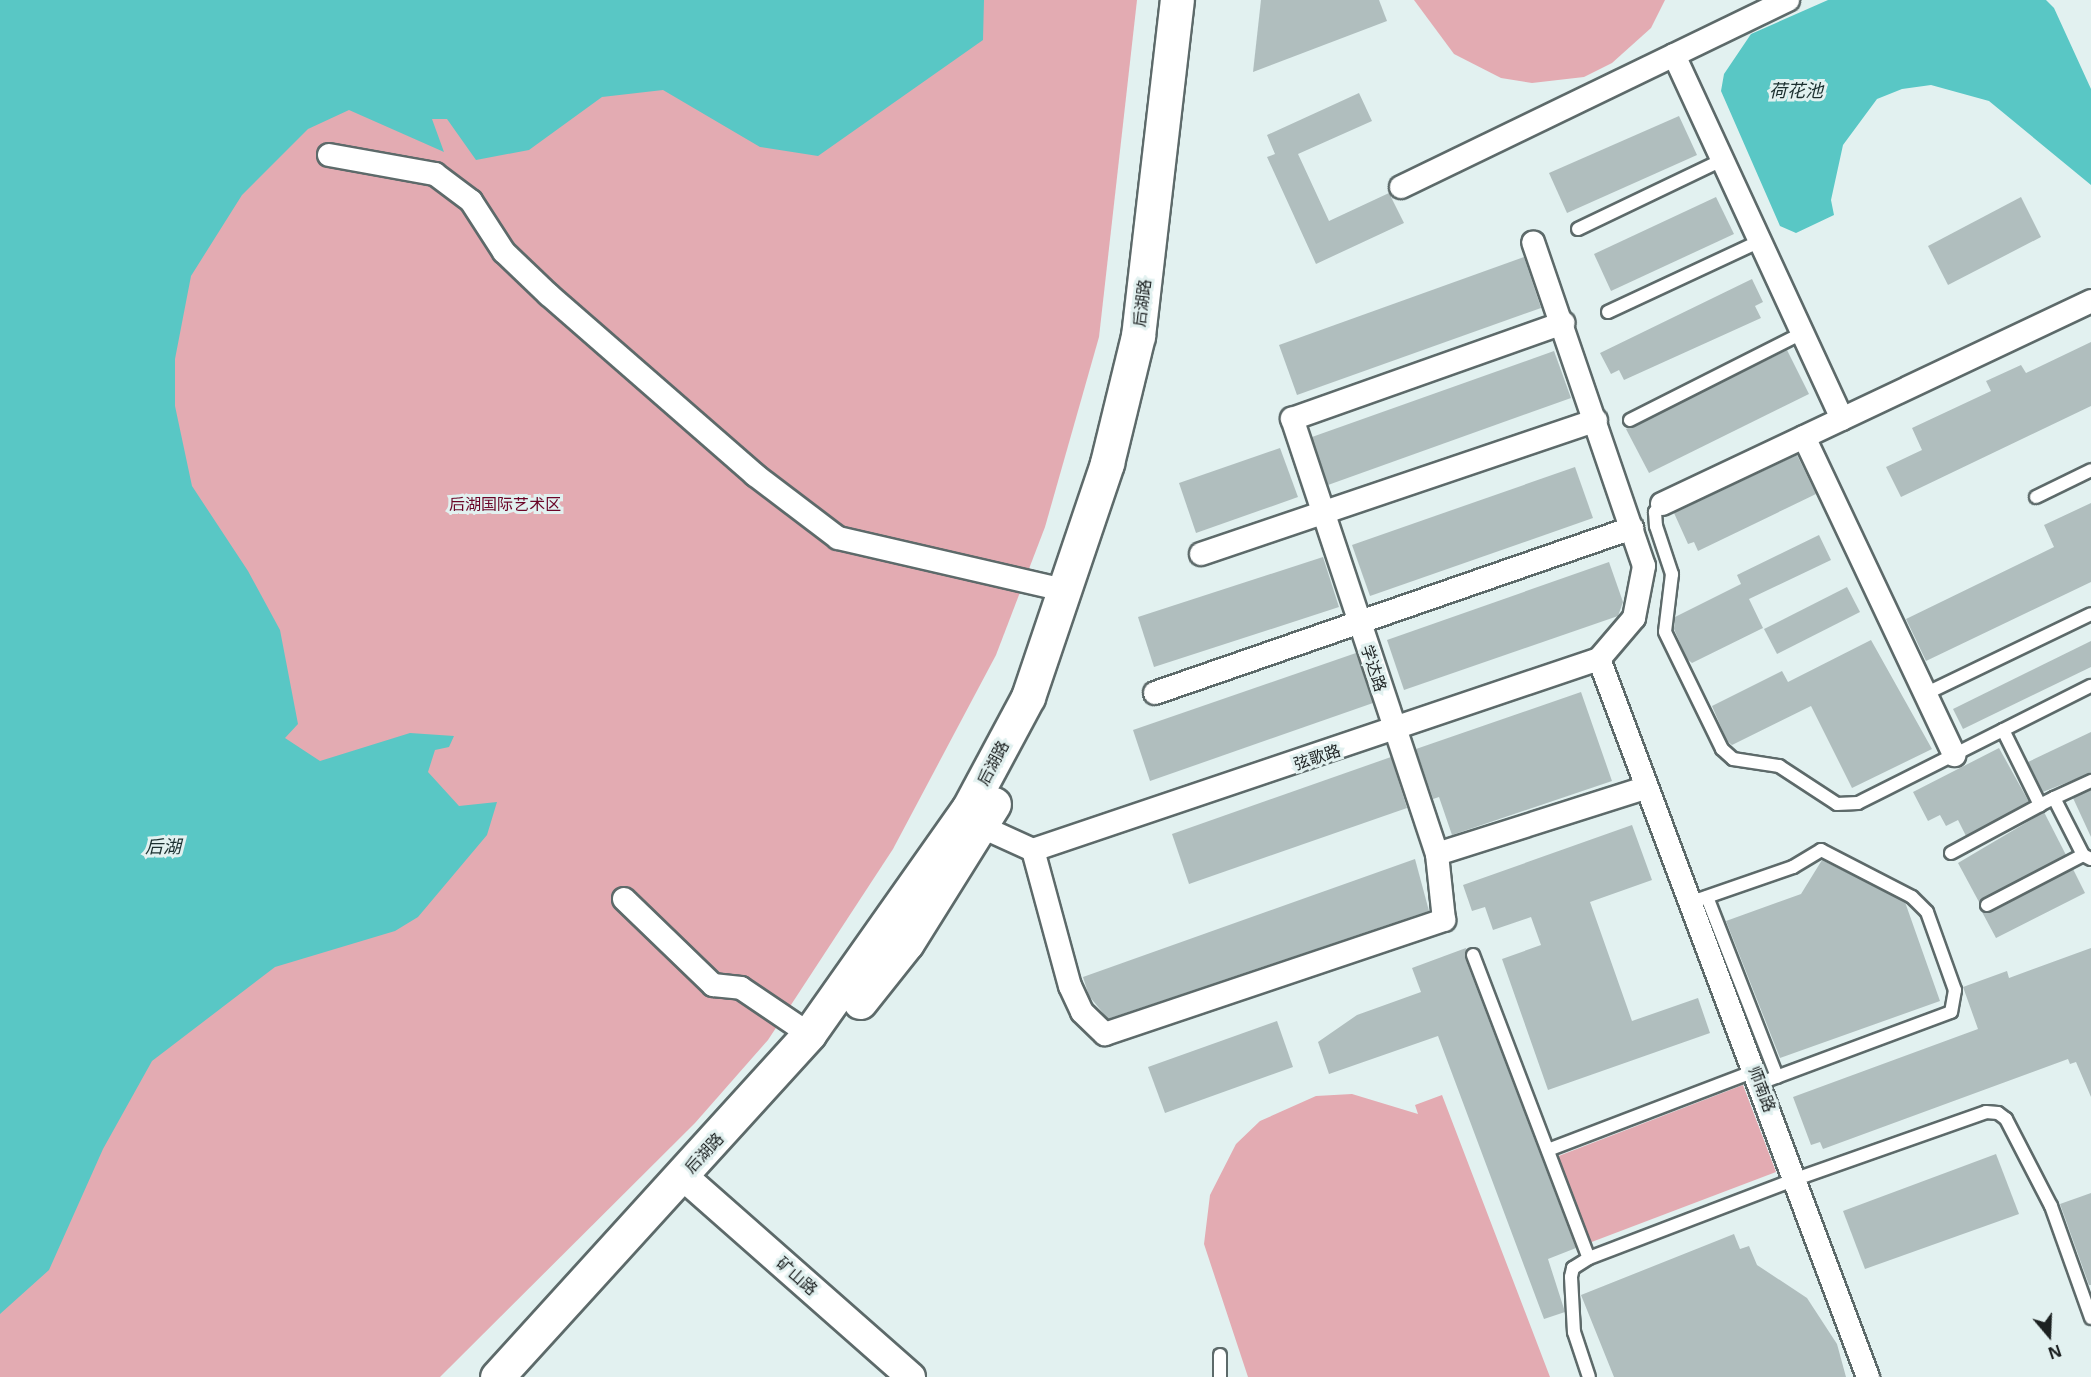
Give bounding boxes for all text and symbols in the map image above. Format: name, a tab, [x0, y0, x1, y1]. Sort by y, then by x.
water label: 荷花池	[1769, 79, 1823, 101]
street label: 后湖路	[1130, 278, 1154, 328]
park label: 后湖国际艺术区	[449, 494, 561, 514]
street label: 学达路	[1357, 642, 1391, 694]
street label: 后湖路	[973, 737, 1013, 789]
street label: 弦歌路	[1291, 740, 1343, 774]
water label: 后湖	[145, 835, 181, 857]
street label: 师南路	[1744, 1063, 1780, 1115]
street label: 后湖路	[681, 1129, 727, 1177]
street label: 矿山路	[773, 1253, 821, 1299]
north arrow	[2019, 1305, 2079, 1365]
text: N	[2045, 1339, 2065, 1365]

